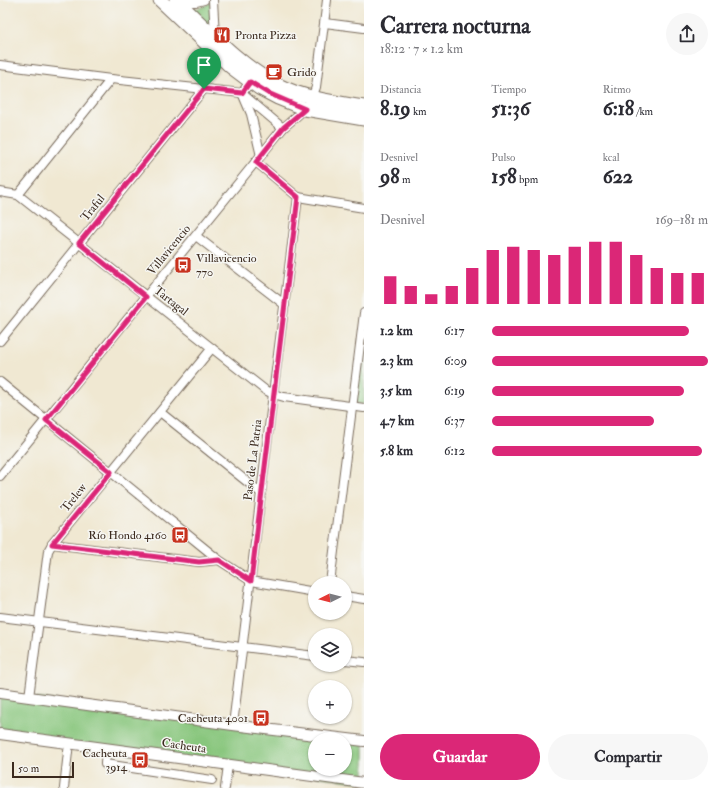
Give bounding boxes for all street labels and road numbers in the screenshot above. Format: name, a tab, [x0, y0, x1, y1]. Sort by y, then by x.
street label: Traful	[78, 192, 108, 224]
street label: Villavicencio	[144, 222, 194, 278]
street label: Tartagal	[151, 283, 191, 319]
street label: Paso de La Patria	[241, 417, 266, 502]
street label: Trelew	[58, 480, 90, 515]
street label: Cacheuta	[161, 735, 208, 757]

